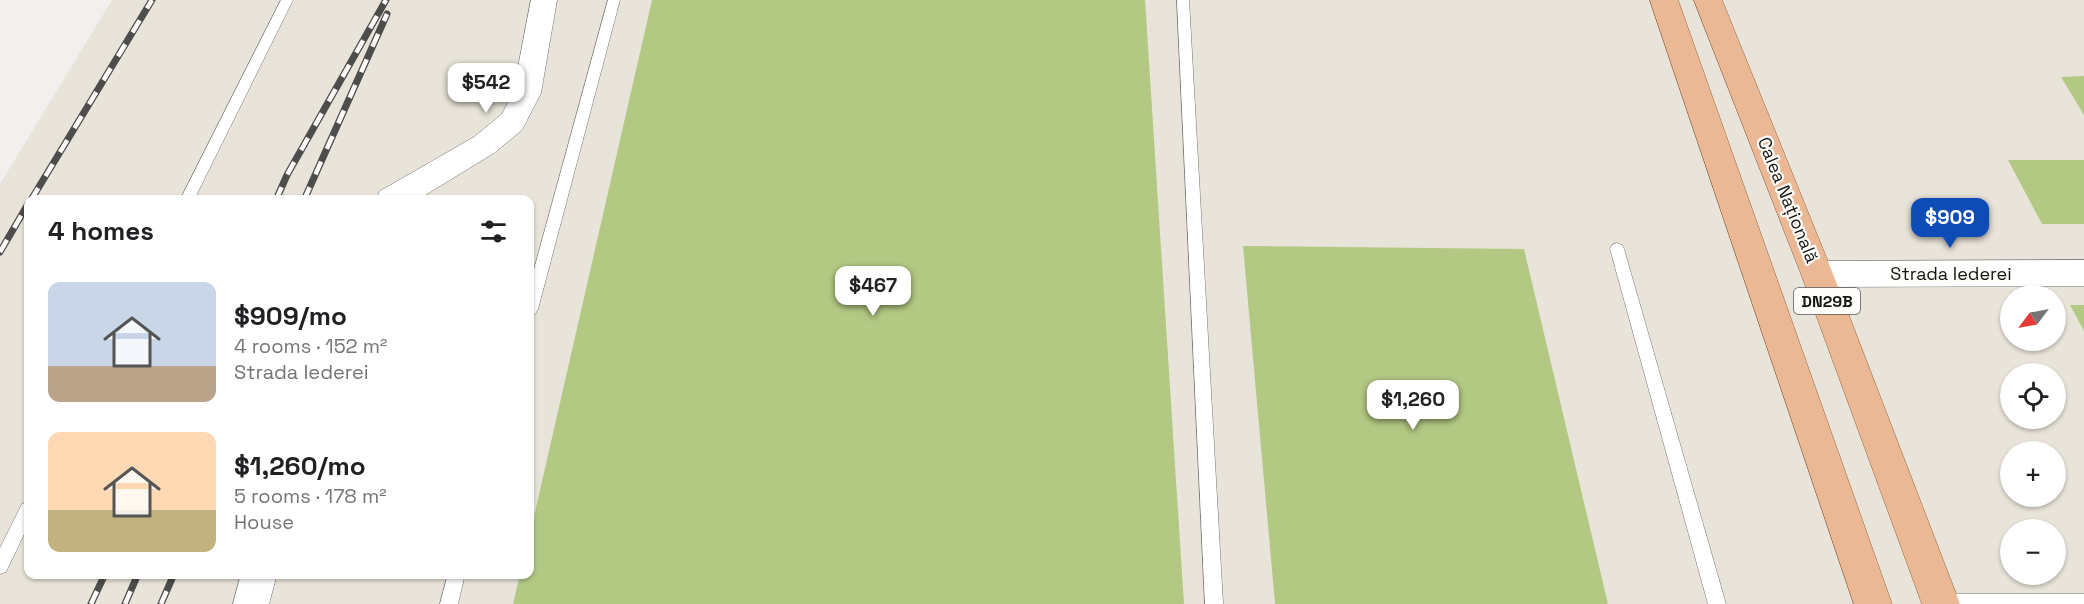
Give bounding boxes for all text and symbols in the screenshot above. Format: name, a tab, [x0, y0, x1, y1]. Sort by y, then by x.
pin: $542	[450, 63, 522, 114]
text: $542	[462, 69, 510, 95]
street label: Calea Națională	[1753, 134, 1824, 266]
pin: $909	[1914, 198, 1986, 249]
text: $909	[1925, 204, 1975, 230]
text: 4 homes	[48, 214, 154, 248]
icon: filters	[477, 215, 510, 248]
street label: Strada Iederei	[1890, 262, 2012, 285]
pin: $467	[837, 266, 909, 317]
text: $467	[849, 272, 897, 298]
north arrow	[2000, 285, 2066, 351]
map controls	[2000, 285, 2066, 585]
road number: DN29B	[1794, 288, 1860, 314]
text: $909/mo	[234, 299, 347, 333]
icon: home	[96, 306, 168, 378]
text: 4 rooms · 152 m²	[234, 333, 387, 359]
text: Strada Iederei	[234, 359, 369, 385]
button: locate	[2000, 363, 2066, 429]
pin: $1,260	[1364, 380, 1462, 431]
text: $1,260	[1381, 386, 1445, 412]
button: +	[2000, 441, 2066, 507]
text: $1,260/mo	[234, 449, 366, 483]
icon: home	[96, 456, 168, 528]
text: 5 rooms · 178 m²	[234, 483, 386, 509]
text: House	[234, 509, 294, 535]
button: −	[2000, 519, 2066, 585]

